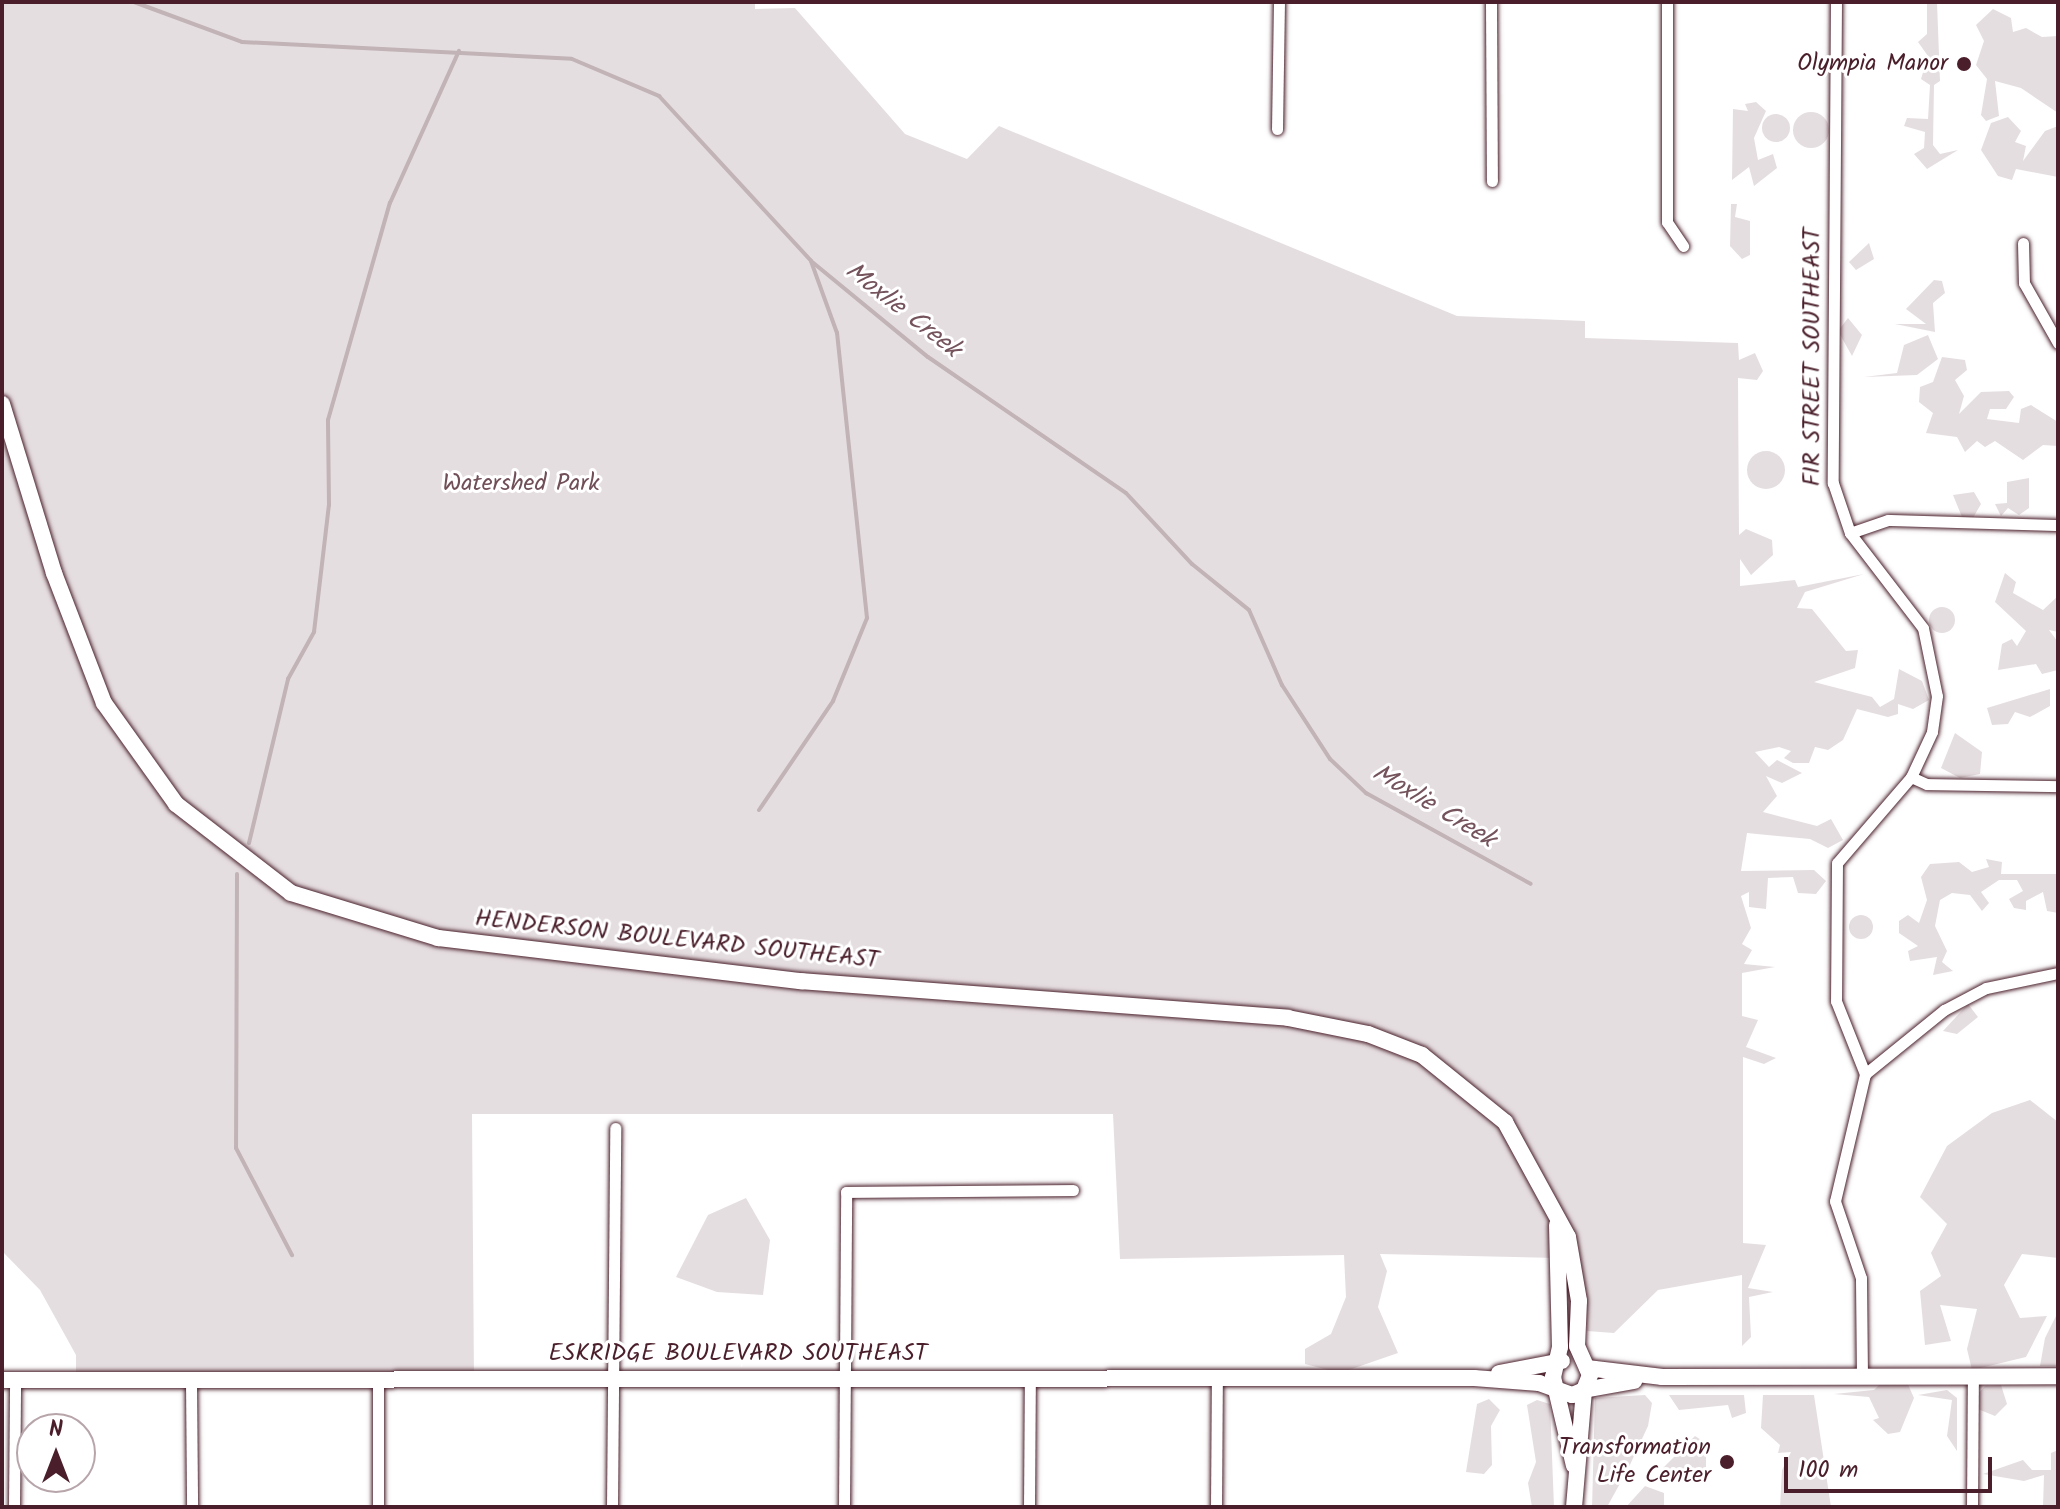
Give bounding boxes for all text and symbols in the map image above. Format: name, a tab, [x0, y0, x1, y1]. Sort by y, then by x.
place label: Olympia Manor	[1797, 50, 1948, 78]
marker: Olympia Manor	[1955, 55, 1973, 73]
street label: FIR STREET SOUTHEAST	[1799, 228, 1827, 486]
water label: Moxlie Creek	[838, 256, 966, 366]
park label: Watershed Park	[442, 470, 600, 498]
water label: Moxlie Creek	[1366, 758, 1500, 856]
street label: HENDERSON BOULEVARD SOUTHEAST	[474, 904, 880, 976]
street label: ESKRIDGE BOULEVARD SOUTHEAST	[548, 1340, 928, 1368]
north arrow	[16, 1413, 96, 1493]
text: N	[49, 1413, 63, 1448]
place label: Transformation Life Center	[1559, 1434, 1711, 1490]
scale bar	[1788, 1441, 1996, 1491]
text: 100 m	[1798, 1451, 1858, 1490]
marker: Transformation Life Center	[1718, 1453, 1736, 1471]

